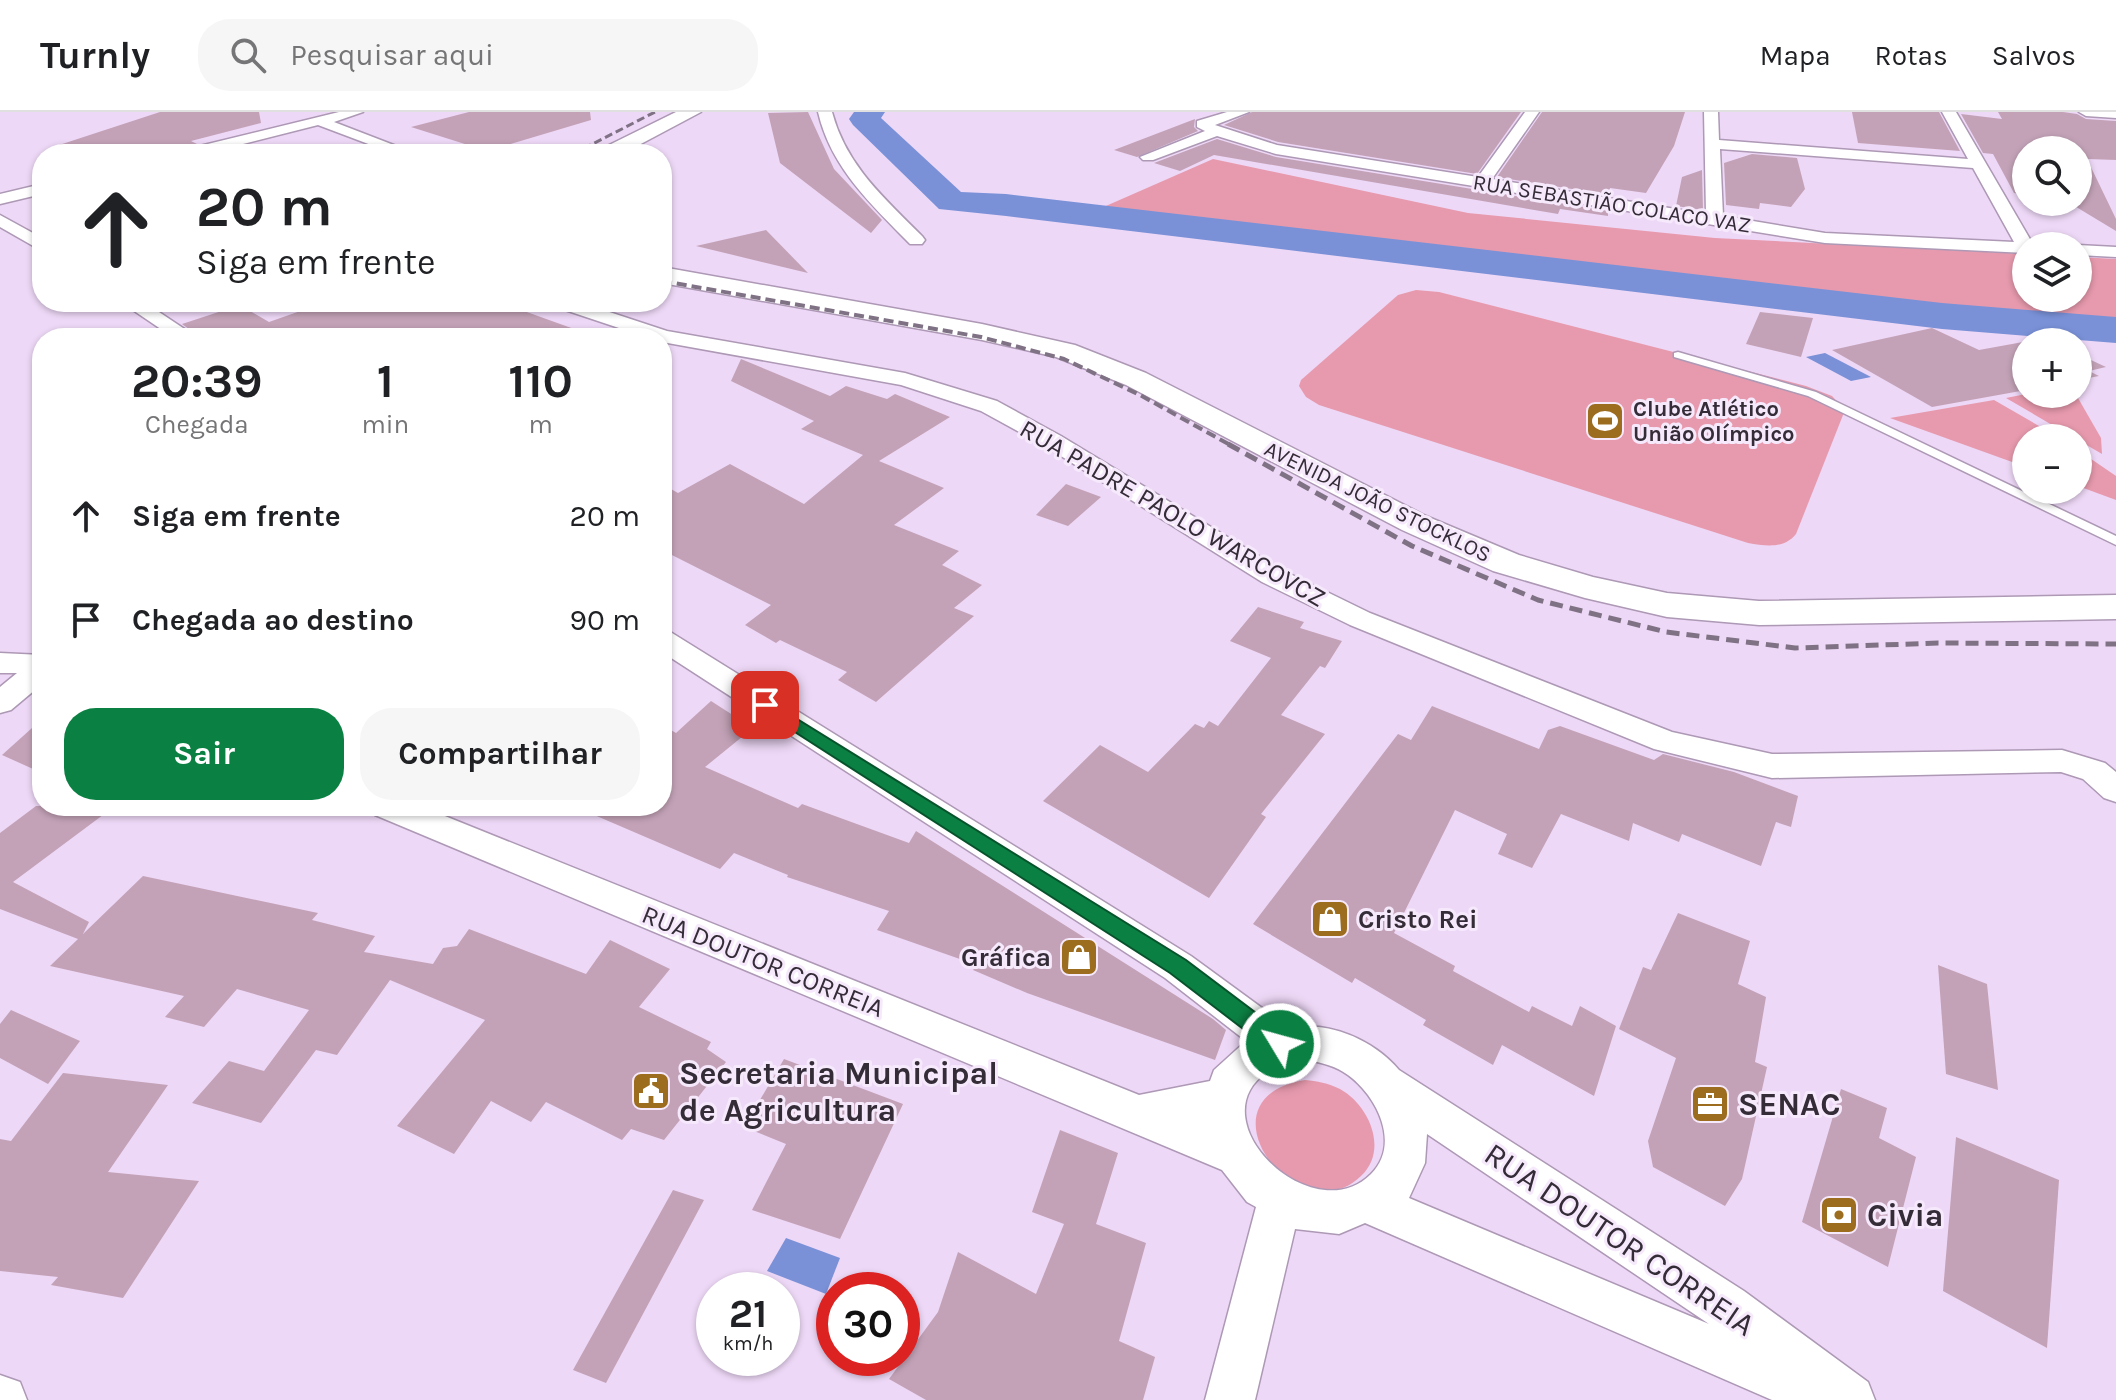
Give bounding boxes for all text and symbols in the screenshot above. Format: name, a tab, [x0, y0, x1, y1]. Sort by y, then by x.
search box	[198, 19, 758, 91]
text: Turnly	[40, 33, 150, 78]
icon: search	[226, 33, 270, 77]
text: Pesquisar aqui	[290, 37, 494, 73]
text: Mapa	[1760, 39, 1831, 72]
text: Rotas	[1875, 39, 1948, 72]
text: Salvos	[1992, 39, 2076, 72]
map controls	[2012, 136, 2092, 504]
button: search	[2012, 136, 2092, 216]
street label: RUA SEBASTIÃO COLACO VAZ	[1471, 169, 1753, 239]
text: 20 m	[196, 174, 333, 239]
icon: ahead	[64, 176, 168, 280]
button: layers	[2012, 232, 2092, 312]
text: Siga em frente	[196, 241, 435, 283]
button: +	[2012, 328, 2092, 408]
text: 20:39	[131, 353, 263, 409]
text: 1	[377, 353, 394, 409]
text: 110	[508, 353, 573, 409]
place label: Clube Atlético União Olímpico	[1633, 396, 1795, 447]
sports icon: Clube Atlético União Olímpico	[1584, 400, 1626, 442]
text: Chegada	[145, 409, 249, 440]
text: min	[362, 409, 409, 440]
text: m	[528, 409, 553, 440]
street label: RUA PADRE PAOLO WARCOVCZ	[1014, 413, 1331, 614]
button: −	[2012, 424, 2092, 504]
street label: AVENIDA JOÃO STOCKLOS	[1260, 436, 1495, 568]
icon: ahead	[64, 494, 108, 538]
text: Siga em frente	[132, 498, 341, 534]
text: 20 m	[570, 498, 640, 534]
icon: arrive	[64, 598, 108, 642]
text: Chegada ao destino	[132, 602, 414, 638]
text: 90 m	[570, 602, 640, 638]
pin	[731, 671, 799, 739]
icon: arrive	[743, 683, 787, 727]
button: Sair	[64, 708, 344, 800]
button: Compartilhar	[360, 708, 640, 800]
shop icon: Cristo Rei	[1309, 898, 1351, 940]
street label: RUA DOUTOR CORREIA	[637, 899, 888, 1024]
place label: Cristo Rei	[1358, 904, 1478, 935]
shop icon: Gráfica	[1058, 936, 1100, 978]
place label: Gráfica	[961, 942, 1051, 973]
position arrow	[1238, 1002, 1322, 1086]
place label: Secretaria Municipal de Agricultura	[679, 1055, 998, 1129]
public building icon: Secretaria Municipal de Agricultura	[630, 1070, 672, 1112]
office icon: SENAC	[1689, 1083, 1731, 1125]
place label: SENAC	[1738, 1086, 1840, 1123]
street label: RUA DOUTOR CORREIA	[1478, 1135, 1762, 1344]
bank icon: Civia	[1818, 1194, 1860, 1236]
place label: Civia	[1867, 1197, 1944, 1234]
speed limit sign: 30	[816, 1272, 920, 1376]
text: 21	[729, 1290, 767, 1337]
text: km/h	[723, 1332, 773, 1355]

